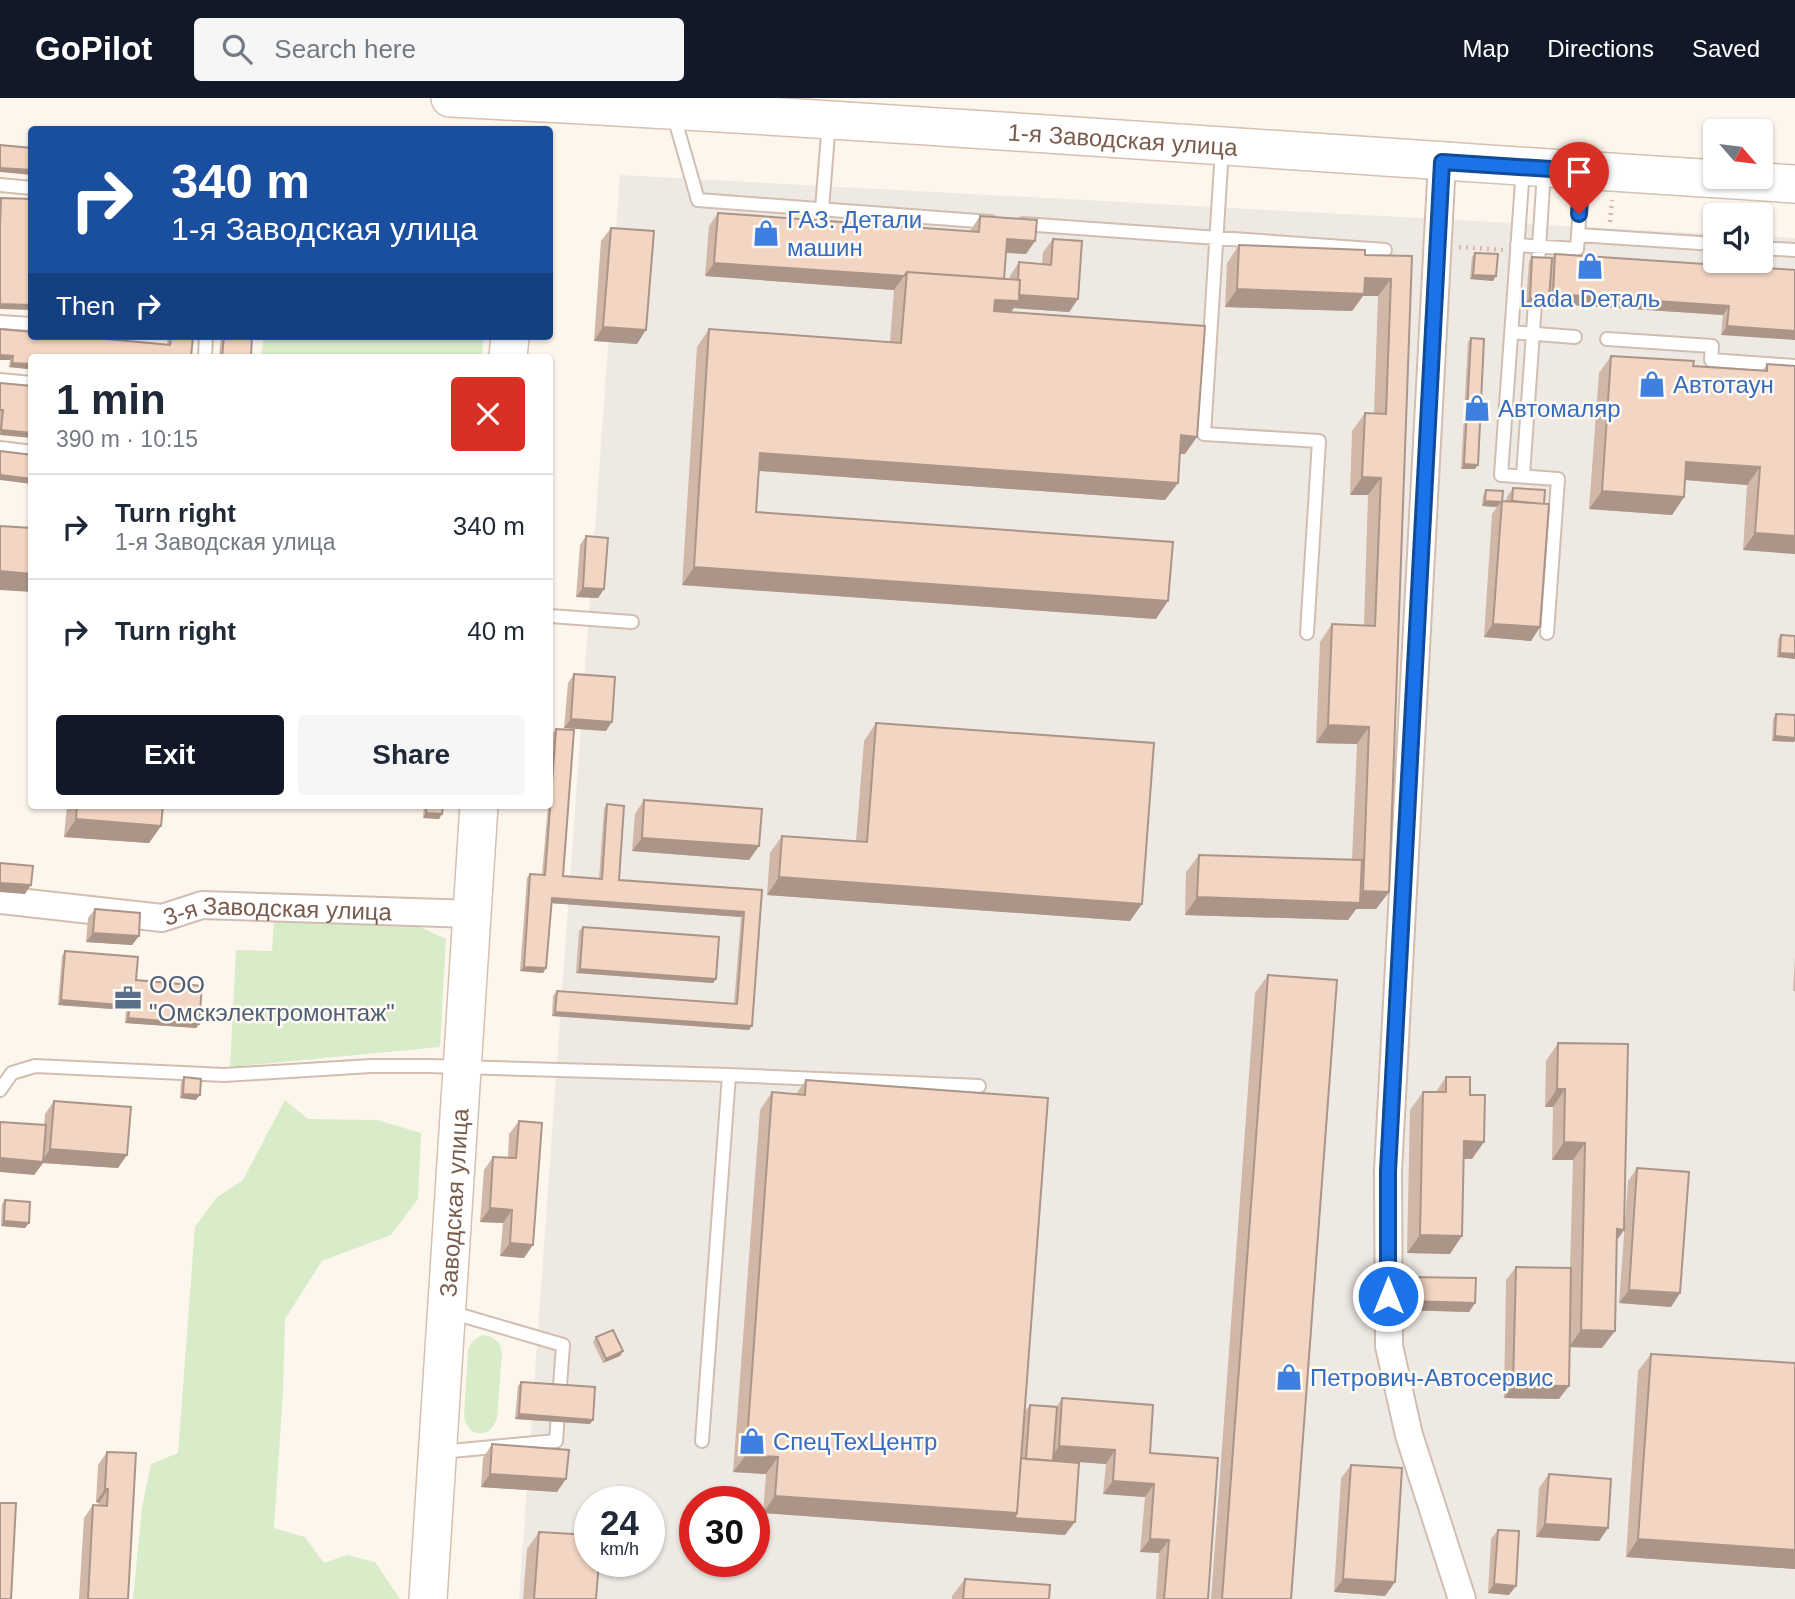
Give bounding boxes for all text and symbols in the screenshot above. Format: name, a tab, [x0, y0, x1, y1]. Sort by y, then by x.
search box	[194, 18, 684, 81]
text: GoPilot	[35, 30, 152, 67]
icon: search	[218, 30, 256, 68]
text: Search here	[274, 34, 416, 64]
text: Map	[1463, 35, 1509, 62]
text: Directions	[1547, 35, 1654, 62]
text: Saved	[1692, 35, 1760, 62]
street label: 1-я Заводская улица	[1007, 118, 1239, 160]
north arrow	[1703, 119, 1773, 189]
map controls	[1703, 119, 1773, 273]
pin	[1549, 142, 1609, 214]
icon: arrive	[1560, 153, 1598, 191]
icon: right	[56, 154, 147, 245]
text: 340 m	[171, 154, 310, 208]
button: sound	[1703, 203, 1773, 273]
place label: ГАЗ. Детали машин	[787, 206, 922, 261]
text: 1-я Заводская улица	[171, 211, 478, 247]
shop icon: ГАЗ. Детали машин	[751, 218, 781, 248]
shop icon: Lada Dеталь	[1575, 251, 1605, 281]
place label: Lada Dеталь	[1520, 285, 1660, 312]
icon: right	[129, 287, 167, 325]
text: Then	[56, 291, 115, 321]
shop icon: Автотаун	[1637, 369, 1667, 399]
place label: Автотаун	[1673, 371, 1774, 398]
text: 1 min	[56, 376, 166, 423]
button: close	[451, 377, 525, 451]
shop icon: Автомаляр	[1462, 393, 1492, 423]
place label: Автомаляр	[1498, 395, 1621, 422]
text: 390 m · 10:15	[56, 426, 198, 452]
text: Turn right	[115, 498, 236, 528]
icon: right	[56, 508, 94, 546]
text: 340 m	[453, 511, 525, 541]
text: 1-я Заводская улица	[115, 529, 336, 555]
icon: right	[56, 613, 94, 651]
text: Turn right	[115, 616, 236, 646]
text: 40 m	[467, 616, 525, 646]
button: Exit	[56, 715, 284, 795]
button: Share	[298, 715, 525, 795]
street label: 3-я Заводская улица	[160, 892, 393, 930]
place label: ООО "Омскэлектромонтаж"	[149, 971, 395, 1026]
office icon: ООО "Омскэлектромонтаж"	[113, 983, 143, 1013]
street label: Заводская улица	[434, 1107, 473, 1298]
position arrow	[1351, 1259, 1425, 1333]
shop icon: Петрович-Автосервис	[1274, 1362, 1304, 1392]
place label: Петрович-Автосервис	[1310, 1364, 1553, 1391]
shop icon: СпецТехЦентр	[737, 1426, 767, 1456]
place label: СпецТехЦентр	[773, 1428, 937, 1455]
speed limit sign: 30	[679, 1486, 770, 1577]
text: 24	[600, 1503, 639, 1542]
text: km/h	[600, 1539, 639, 1559]

